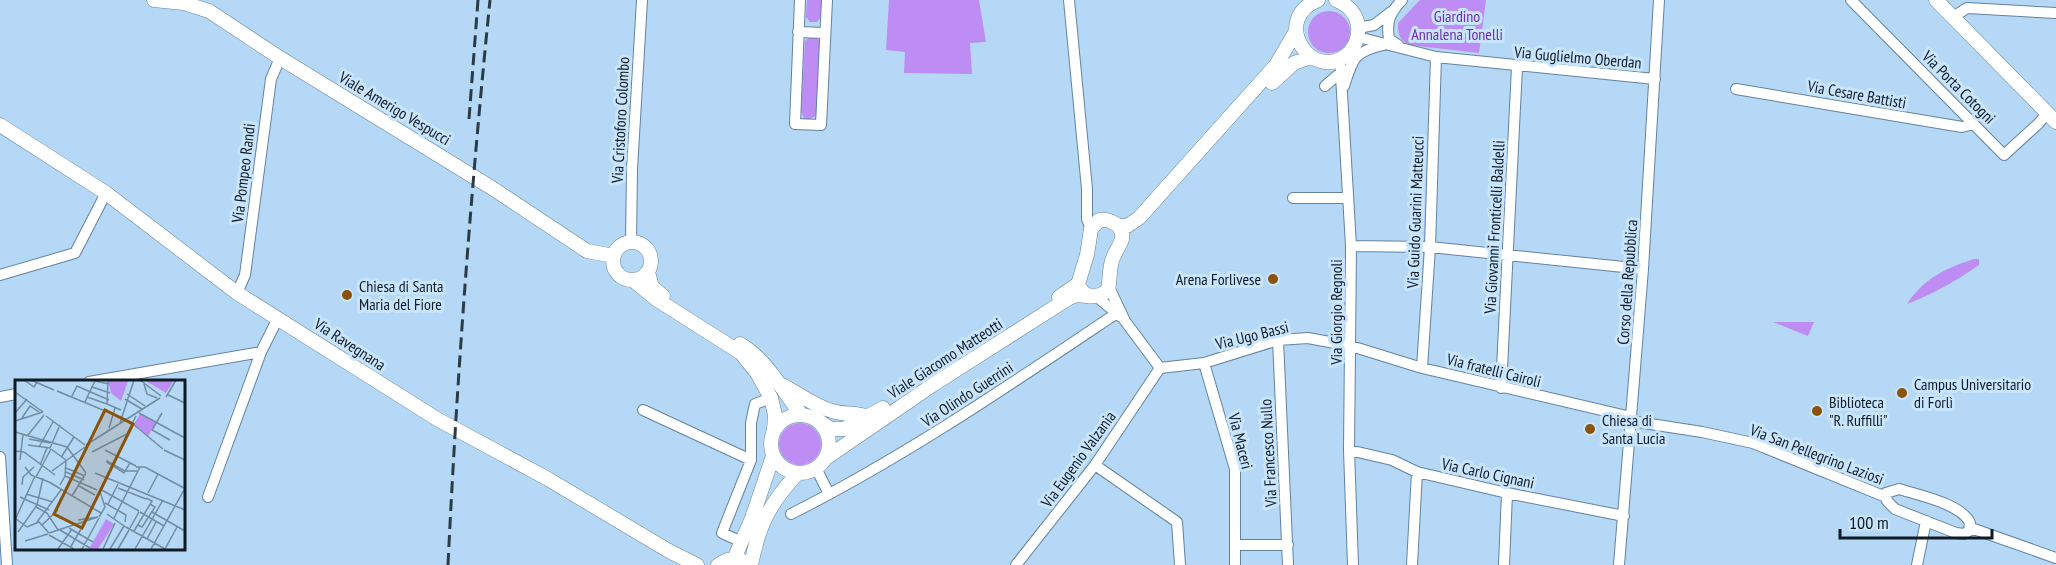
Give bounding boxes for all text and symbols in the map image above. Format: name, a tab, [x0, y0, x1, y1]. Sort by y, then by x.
park label: Giardino Annalena Tonelli	[1411, 6, 1503, 44]
street label: Via Guglielmo Oberdan	[1513, 41, 1642, 73]
street label: Via Porta Cotogni	[1917, 45, 2000, 128]
street label: Via Cristoforo Colombo	[607, 56, 633, 185]
street label: Viale Amerigo Vespucci	[335, 66, 455, 149]
street label: Via Cesare Battisti	[1805, 75, 1908, 113]
street label: Via Pompeo Randi	[227, 122, 259, 225]
street label: Via Guido Guarini Matteucci	[1402, 135, 1428, 290]
street label: Via Giovanni Fronticelli Baldelli	[1479, 140, 1509, 315]
street label: Corso della Repubblica	[1613, 219, 1641, 345]
street label: Via Giorgio Regnoli	[1326, 259, 1346, 366]
place label: Arena Forlivese	[1176, 269, 1261, 289]
marker: Arena Forlivese	[1266, 272, 1280, 286]
place label: Chiesa di Santa Maria del Fiore	[359, 276, 444, 314]
marker: Chiesa di Santa Maria del Fiore	[340, 288, 354, 302]
street label: Via Ravegnana	[310, 313, 389, 374]
street label: Viale Giacomo Matteotti	[883, 313, 1006, 403]
street label: Via Ugo Bassi	[1212, 316, 1291, 354]
street label: Via fratelli Cairoli	[1444, 348, 1543, 391]
street label: Via Olindo Guerrini	[917, 357, 1017, 432]
place label: Campus Universitario di Forlì	[1914, 374, 2031, 412]
inset map	[15, 380, 184, 550]
marker: Campus Universitario di Forlì	[1895, 386, 1909, 400]
place label: Biblioteca "R. Ruffilli"	[1829, 392, 1888, 430]
street label: Via Francesco Nullo	[1255, 398, 1281, 509]
marker: Biblioteca "R. Ruffilli"	[1810, 404, 1824, 418]
street label: Via Eugenio Valzania	[1036, 407, 1120, 512]
street label: Via Maceri	[1224, 410, 1258, 471]
place label: Chiesa di Santa Lucia	[1602, 410, 1665, 448]
street label: Via San Pellegrino Laziosi	[1746, 419, 1887, 489]
marker: Chiesa di Santa Lucia	[1583, 422, 1597, 436]
street label: Via Carlo Cignani	[1439, 453, 1536, 493]
scale bar	[1840, 502, 1992, 540]
text: 100 m	[1849, 511, 1889, 534]

